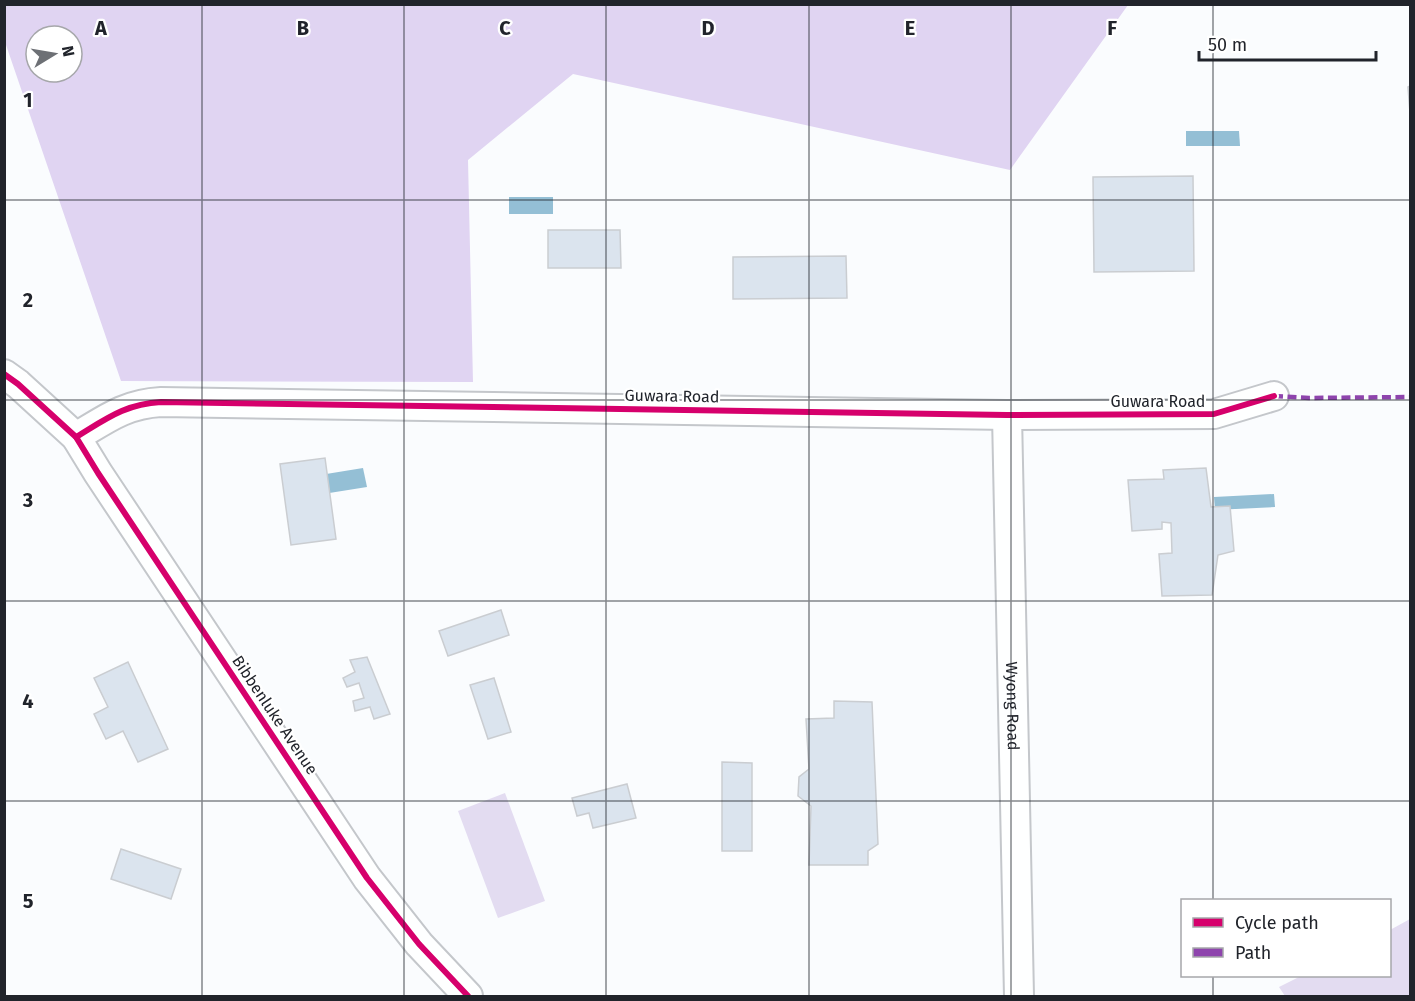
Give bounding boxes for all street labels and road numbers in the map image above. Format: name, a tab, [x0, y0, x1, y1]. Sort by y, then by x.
street label: Guwara Road	[624, 386, 720, 406]
street label: Guwara Road	[1111, 392, 1205, 411]
street label: Bibbenluke Avenue	[228, 652, 322, 778]
street label: Wyong Road	[1003, 661, 1023, 751]

